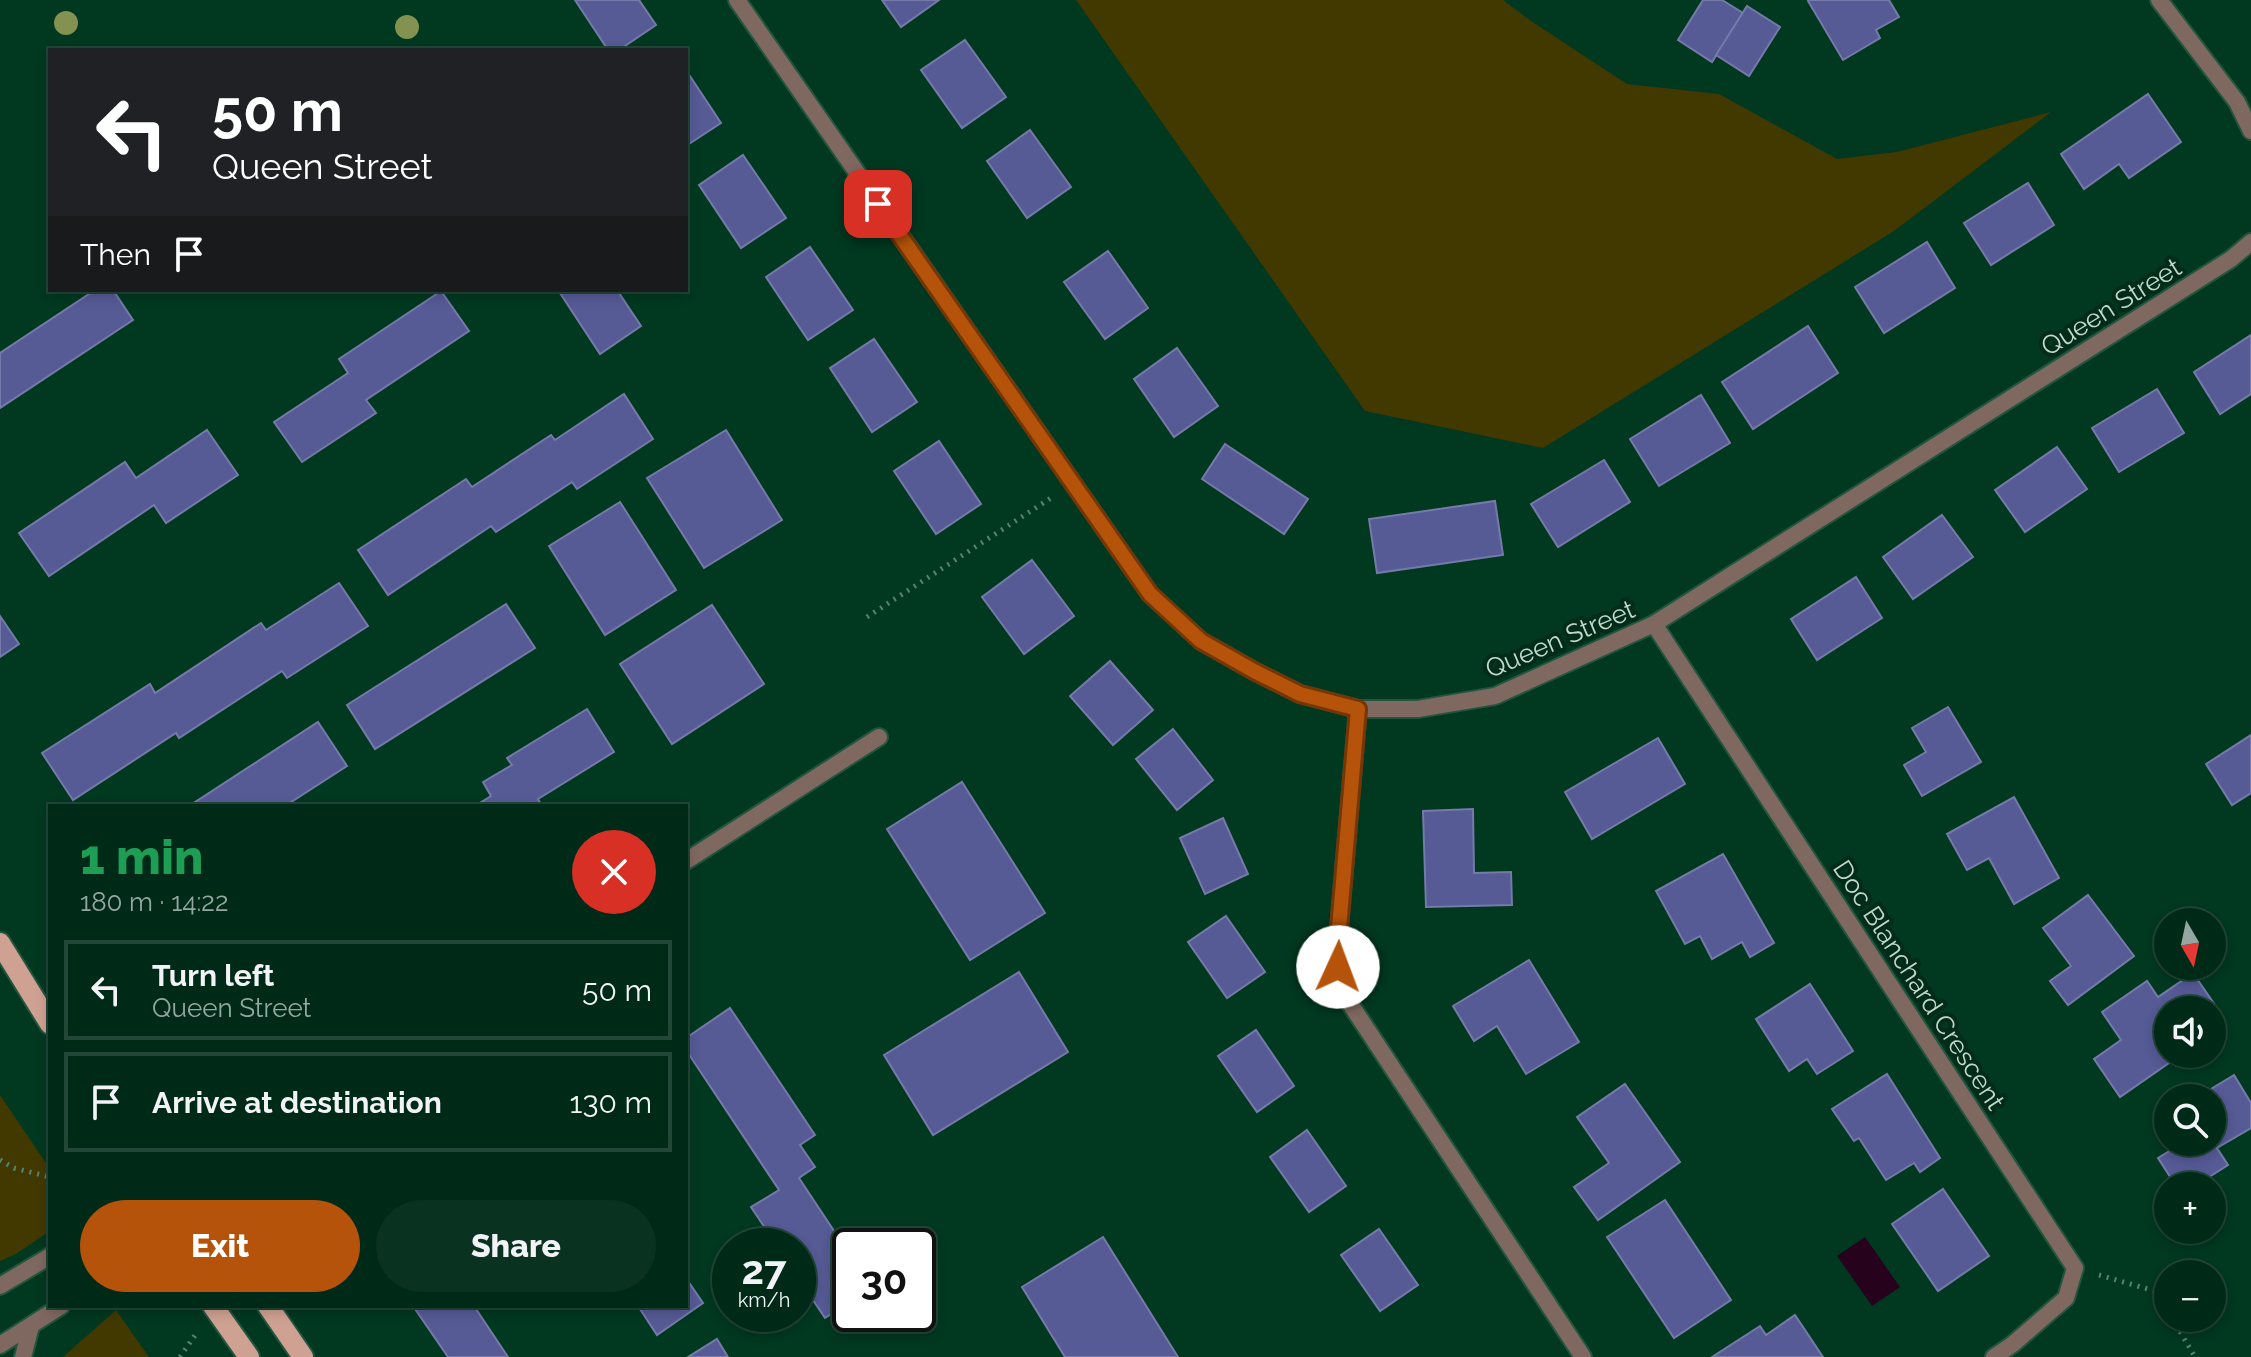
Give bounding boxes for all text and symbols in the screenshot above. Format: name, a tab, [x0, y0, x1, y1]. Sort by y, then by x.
text: 50 m	[212, 78, 343, 144]
icon: left	[80, 80, 184, 184]
text: Queen Street	[212, 145, 433, 187]
pin	[844, 170, 912, 238]
icon: arrive	[856, 182, 900, 226]
icon: arrive	[167, 232, 211, 276]
text: Then	[80, 237, 151, 272]
street label: Queen Street	[2035, 252, 2187, 362]
street label: Queen Street	[1481, 594, 1639, 684]
text: 1 min	[80, 829, 203, 885]
button: close	[572, 830, 656, 914]
street label: Doc Blanchard Crescent	[1827, 855, 2011, 1116]
text: 180 m · 14:22	[80, 887, 228, 917]
north arrow	[2154, 908, 2226, 980]
map controls	[2154, 908, 2226, 1332]
position arrow	[1296, 925, 1380, 1009]
text: Turn left	[152, 958, 274, 993]
icon: left	[84, 968, 128, 1012]
text: 50 m	[582, 973, 652, 1008]
text: Queen Street	[152, 993, 311, 1023]
button: sound	[2154, 996, 2226, 1068]
icon: arrive	[84, 1080, 128, 1124]
button: search	[2154, 1084, 2226, 1156]
text: Arrive at destination	[152, 1085, 442, 1120]
text: 130 m	[570, 1085, 652, 1120]
button: +	[2154, 1172, 2226, 1244]
button: Exit	[80, 1200, 360, 1292]
button: Share	[376, 1200, 656, 1292]
speed limit sign: 30	[832, 1228, 936, 1332]
text: 27	[741, 1246, 786, 1293]
button: −	[2154, 1260, 2226, 1332]
text: km/h	[738, 1288, 790, 1312]

